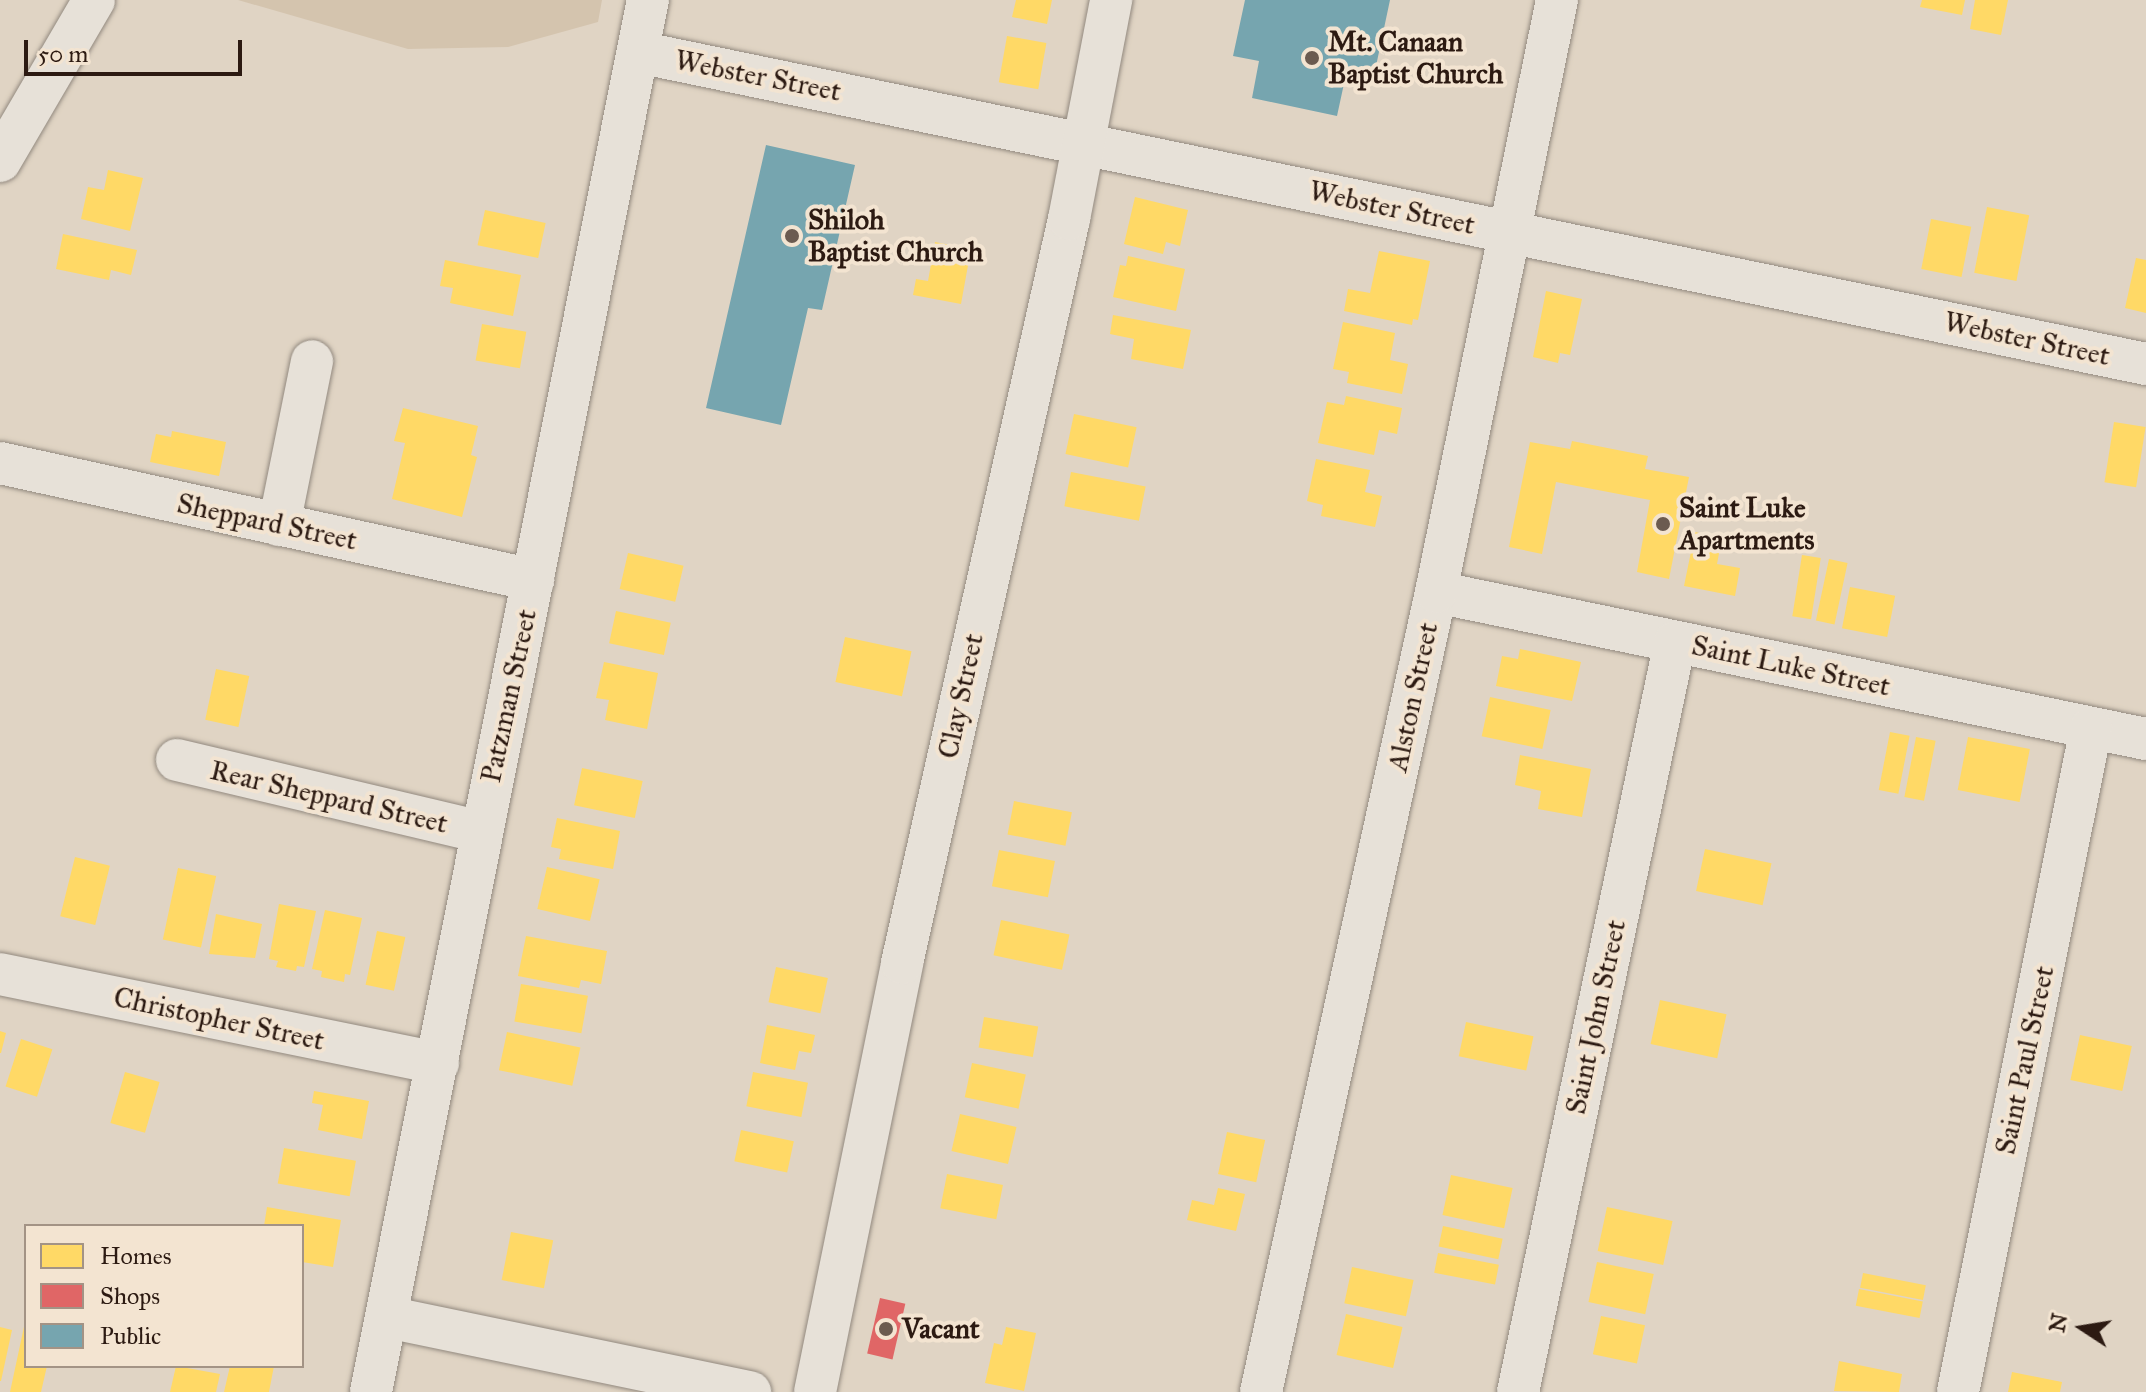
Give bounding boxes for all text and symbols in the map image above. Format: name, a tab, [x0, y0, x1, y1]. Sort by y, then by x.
scale bar	[28, 24, 246, 74]
place label: Mt. Canaan Baptist Church	[1328, 25, 1503, 91]
text: 50 m	[38, 39, 88, 69]
street label: Webster Street	[672, 43, 844, 109]
marker: Mt. Canaan Baptist Church	[1303, 49, 1321, 67]
street label: Webster Street	[1306, 174, 1478, 242]
place label: Shiloh Baptist Church	[808, 203, 983, 269]
marker: Shiloh Baptist Church	[783, 227, 801, 245]
street label: Webster Street	[1941, 305, 2113, 373]
street label: Sheppard Street	[174, 487, 360, 557]
place label: Saint Luke Apartments	[1679, 491, 1814, 557]
marker: Saint Luke Apartments	[1654, 515, 1672, 533]
street label: Patzman Street	[474, 606, 544, 786]
street label: Alston Street	[1381, 619, 1445, 775]
street label: Saint Luke Street	[1689, 629, 1893, 703]
street label: Clay Street	[931, 630, 991, 762]
street label: Rear Sheppard Street	[207, 753, 451, 841]
street label: Saint John Street	[1559, 917, 1633, 1117]
street label: Saint Paul Street	[1989, 963, 2061, 1157]
street label: Christopher Street	[111, 980, 327, 1058]
legend	[24, 1224, 304, 1368]
text: Homes	[100, 1241, 172, 1271]
text: Shops	[100, 1281, 160, 1311]
north arrow	[2042, 1288, 2122, 1368]
text: N	[2043, 1311, 2073, 1335]
place label: Vacant	[902, 1312, 980, 1346]
marker: Vacant	[877, 1320, 895, 1338]
text: Public	[100, 1321, 161, 1351]

